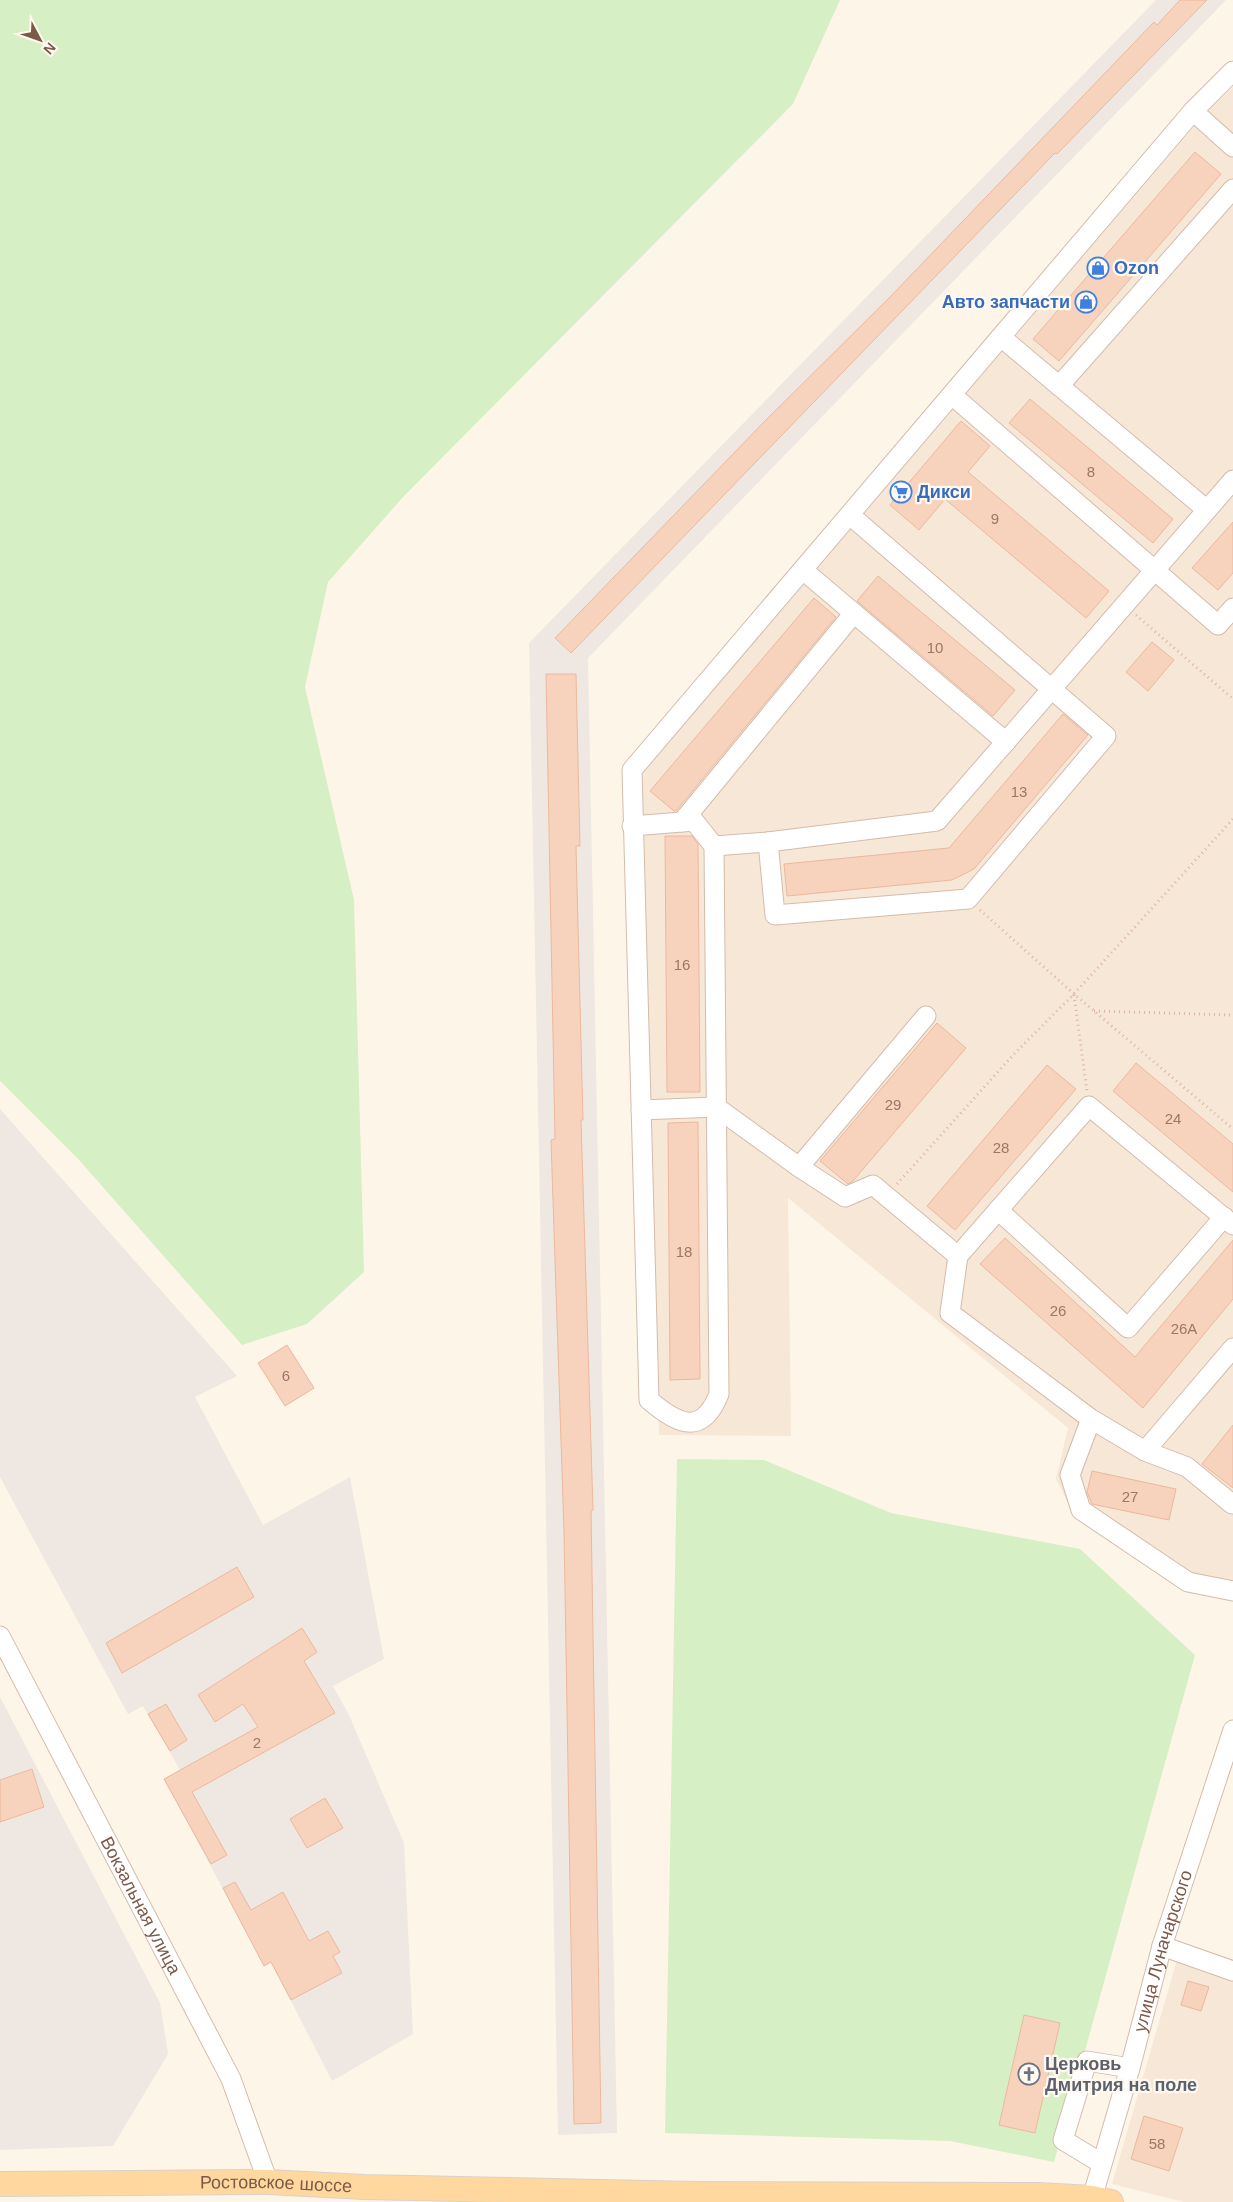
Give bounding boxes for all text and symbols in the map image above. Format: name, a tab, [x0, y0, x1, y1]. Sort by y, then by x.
north arrow	[15, 15, 65, 65]
text: N	[40, 39, 59, 58]
shop icon: Ozon	[1086, 256, 1110, 280]
place label: Ozon	[1114, 258, 1159, 278]
shop icon: Авто запчасти	[1074, 290, 1098, 314]
place label: Авто запчасти	[942, 292, 1070, 312]
house number: 8	[1087, 463, 1095, 480]
supermarket icon: Дикси	[889, 480, 913, 504]
place label: Дикси	[917, 482, 971, 502]
house number: 9	[991, 510, 999, 527]
house number: 10	[927, 639, 943, 656]
house number: 13	[1011, 783, 1027, 800]
house number: 16	[674, 956, 690, 973]
house number: 29	[885, 1096, 901, 1113]
house number: 24	[1165, 1110, 1181, 1127]
house number: 28	[993, 1139, 1009, 1156]
house number: 18	[676, 1243, 692, 1260]
house number: 26	[1050, 1302, 1066, 1319]
house number: 26А	[1171, 1320, 1197, 1337]
house number: 6	[282, 1367, 290, 1384]
house number: 27	[1122, 1488, 1138, 1505]
house number: 2	[253, 1734, 261, 1751]
street label: Вокзальная улица	[96, 1833, 185, 1979]
street label: улица Луначарского	[1130, 1868, 1196, 2034]
place label: Церковь Дмитрия на поле	[1045, 2054, 1197, 2095]
church icon: Церковь Дмитрия на поле	[1017, 2062, 1041, 2086]
house number: 58	[1149, 2135, 1165, 2152]
street label: Ростовское шоссе	[200, 2172, 353, 2196]

